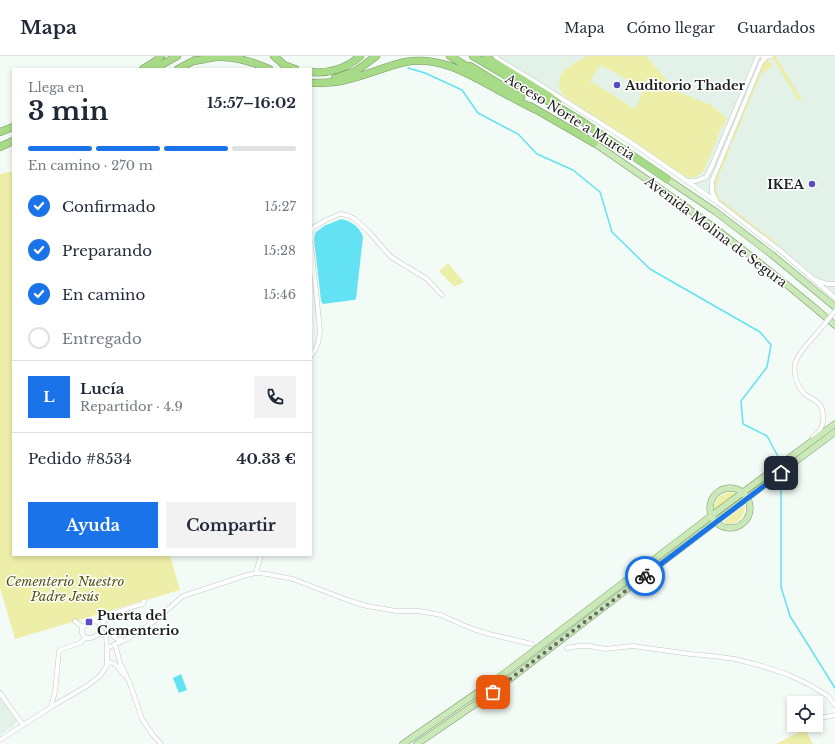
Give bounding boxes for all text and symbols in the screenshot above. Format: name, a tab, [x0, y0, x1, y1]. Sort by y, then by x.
text: Mapa	[20, 16, 77, 39]
text: Mapa	[564, 19, 604, 37]
text: Cómo llegar	[626, 19, 715, 37]
text: Guardados	[737, 19, 815, 37]
street label: Acceso Norte a Murcia	[501, 70, 639, 164]
place label: Auditorio Thader	[624, 77, 746, 94]
text: Llega en	[28, 79, 84, 96]
marker: Auditorio Thader	[612, 80, 622, 90]
text: 15:57–16:02	[207, 93, 296, 112]
text: 3 min	[28, 95, 109, 127]
text: En camino · 270 m	[28, 157, 153, 174]
street label: Avenida Molina de Segura	[641, 172, 791, 292]
place label: IKEA	[767, 176, 804, 193]
marker: IKEA	[807, 179, 817, 189]
icon: check	[28, 195, 50, 217]
text: Confirmado	[62, 197, 155, 216]
text: 15:27	[265, 198, 296, 215]
icon: check	[28, 239, 50, 261]
text: Preparando	[62, 241, 152, 260]
text: 15:28	[263, 242, 296, 259]
icon: check	[28, 283, 50, 305]
text: En camino	[62, 285, 145, 304]
text: 15:46	[263, 286, 296, 303]
text: Entregado	[62, 329, 142, 348]
button: phone	[254, 376, 296, 418]
text: Lucía	[80, 379, 124, 398]
text: L	[43, 387, 55, 406]
text: Repartidor · 4.9	[80, 398, 183, 415]
text: Pedido #8534	[28, 449, 132, 468]
text: 40.33 €	[237, 449, 296, 468]
pin	[764, 456, 798, 490]
icon: home	[770, 462, 792, 484]
button: Ayuda	[28, 502, 158, 548]
button: Compartir	[166, 502, 296, 548]
courier	[625, 556, 665, 596]
icon: bike	[634, 565, 656, 587]
park label: Cementerio Nuestro Padre Jesús	[6, 573, 124, 605]
place label: Puerta del Cementerio	[97, 607, 179, 639]
marker: Puerta del Cementerio	[84, 617, 94, 627]
pin	[476, 675, 510, 709]
icon: bag	[482, 681, 504, 703]
map controls	[787, 696, 823, 732]
button: locate	[787, 696, 823, 732]

